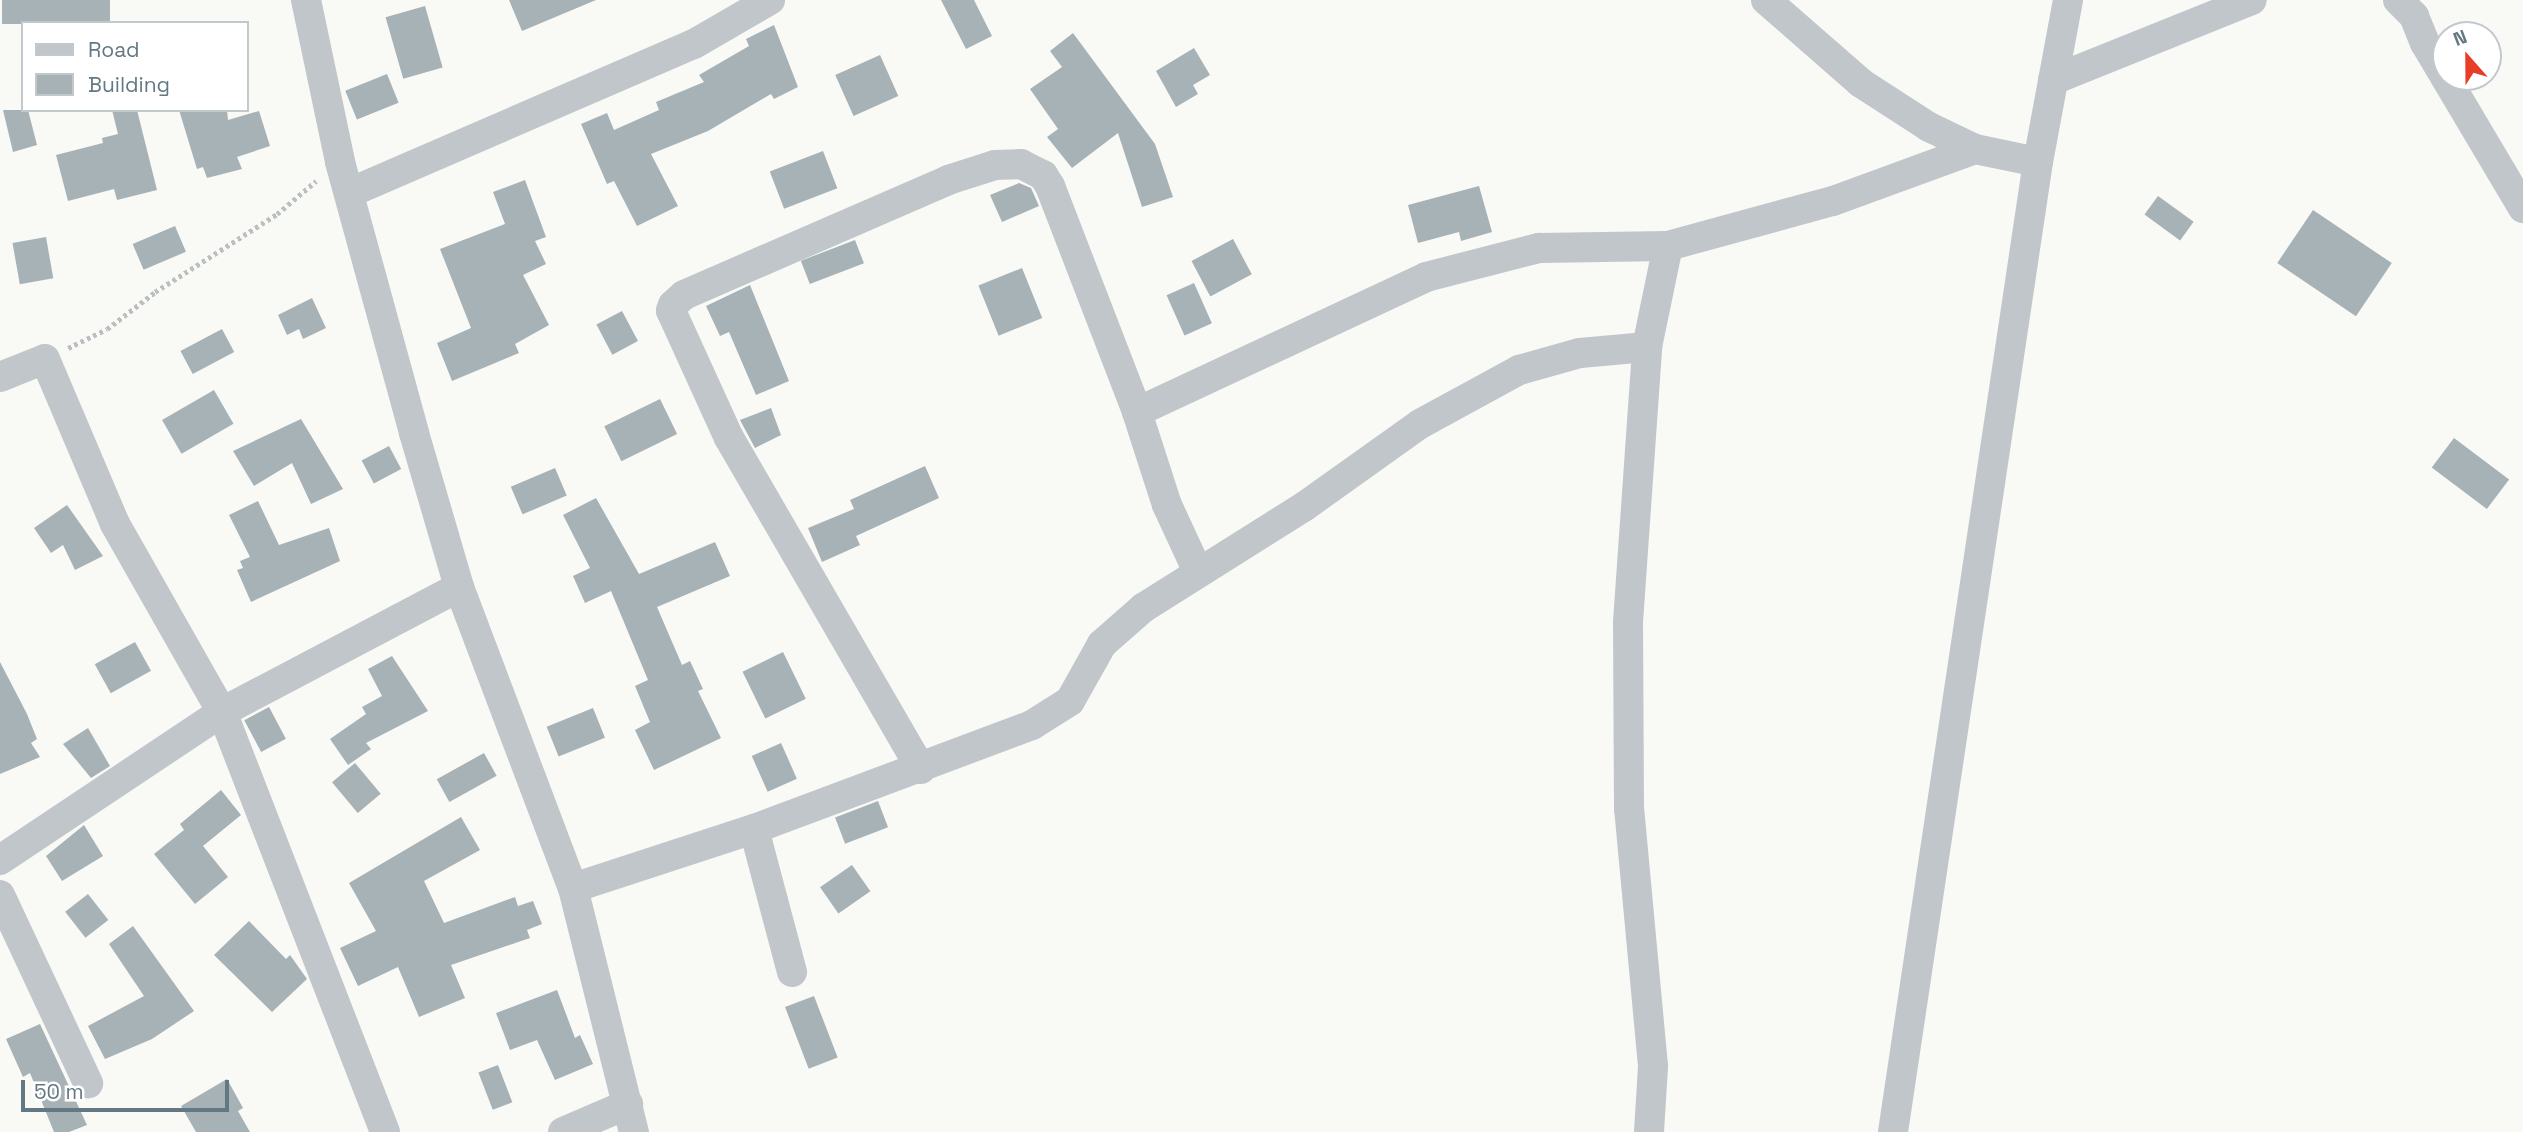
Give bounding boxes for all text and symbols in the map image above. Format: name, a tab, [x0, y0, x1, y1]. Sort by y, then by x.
legend	[21, 21, 248, 112]
north arrow	[2432, 21, 2502, 91]
text: N	[2450, 24, 2470, 52]
text: Road	[88, 36, 140, 63]
text: Building	[88, 71, 170, 98]
scale bar	[24, 1066, 233, 1110]
text: 50 m	[34, 1078, 84, 1105]

